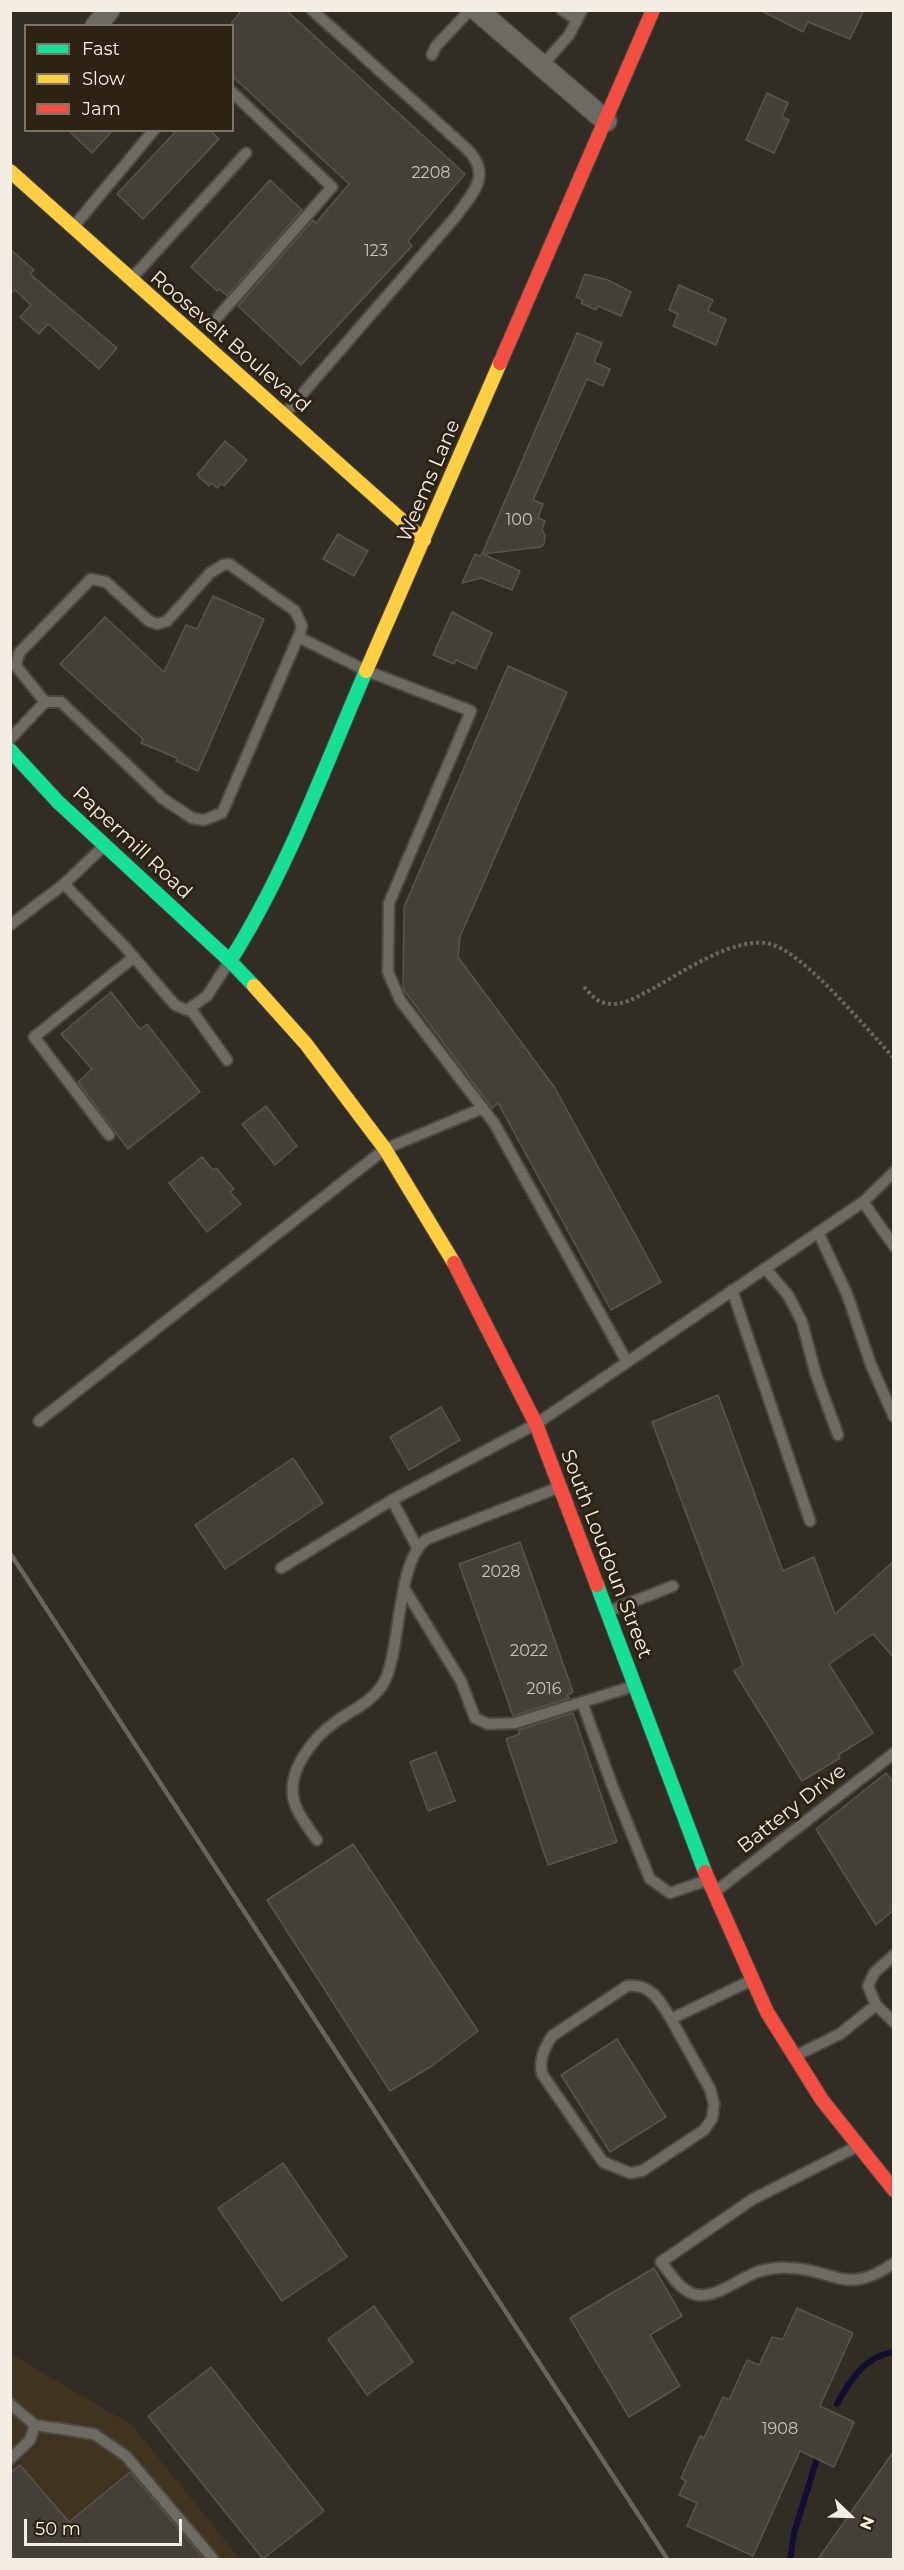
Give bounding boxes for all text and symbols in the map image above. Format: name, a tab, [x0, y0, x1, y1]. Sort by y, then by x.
legend	[24, 24, 234, 132]
text: Fast	[82, 38, 120, 60]
text: Slow	[82, 68, 125, 90]
text: Jam	[82, 98, 121, 120]
house number: 2208	[412, 163, 450, 183]
house number: 123	[364, 241, 388, 261]
street label: Roosevelt Boulevard	[145, 266, 315, 418]
street label: Weems Lane	[392, 416, 466, 546]
house number: 100	[506, 510, 532, 530]
street label: Papermill Road	[67, 782, 197, 904]
street label: South Loudoun Street	[555, 1446, 657, 1662]
house number: 2028	[482, 1562, 520, 1582]
house number: 2022	[510, 1641, 548, 1661]
house number: 2016	[526, 1679, 562, 1699]
street label: Battery Drive	[733, 1759, 851, 1859]
house number: 1908	[762, 2419, 798, 2439]
north arrow	[820, 2486, 880, 2546]
scale bar	[27, 2507, 184, 2545]
text: N	[856, 2514, 878, 2533]
text: 50 m	[35, 2518, 81, 2540]

